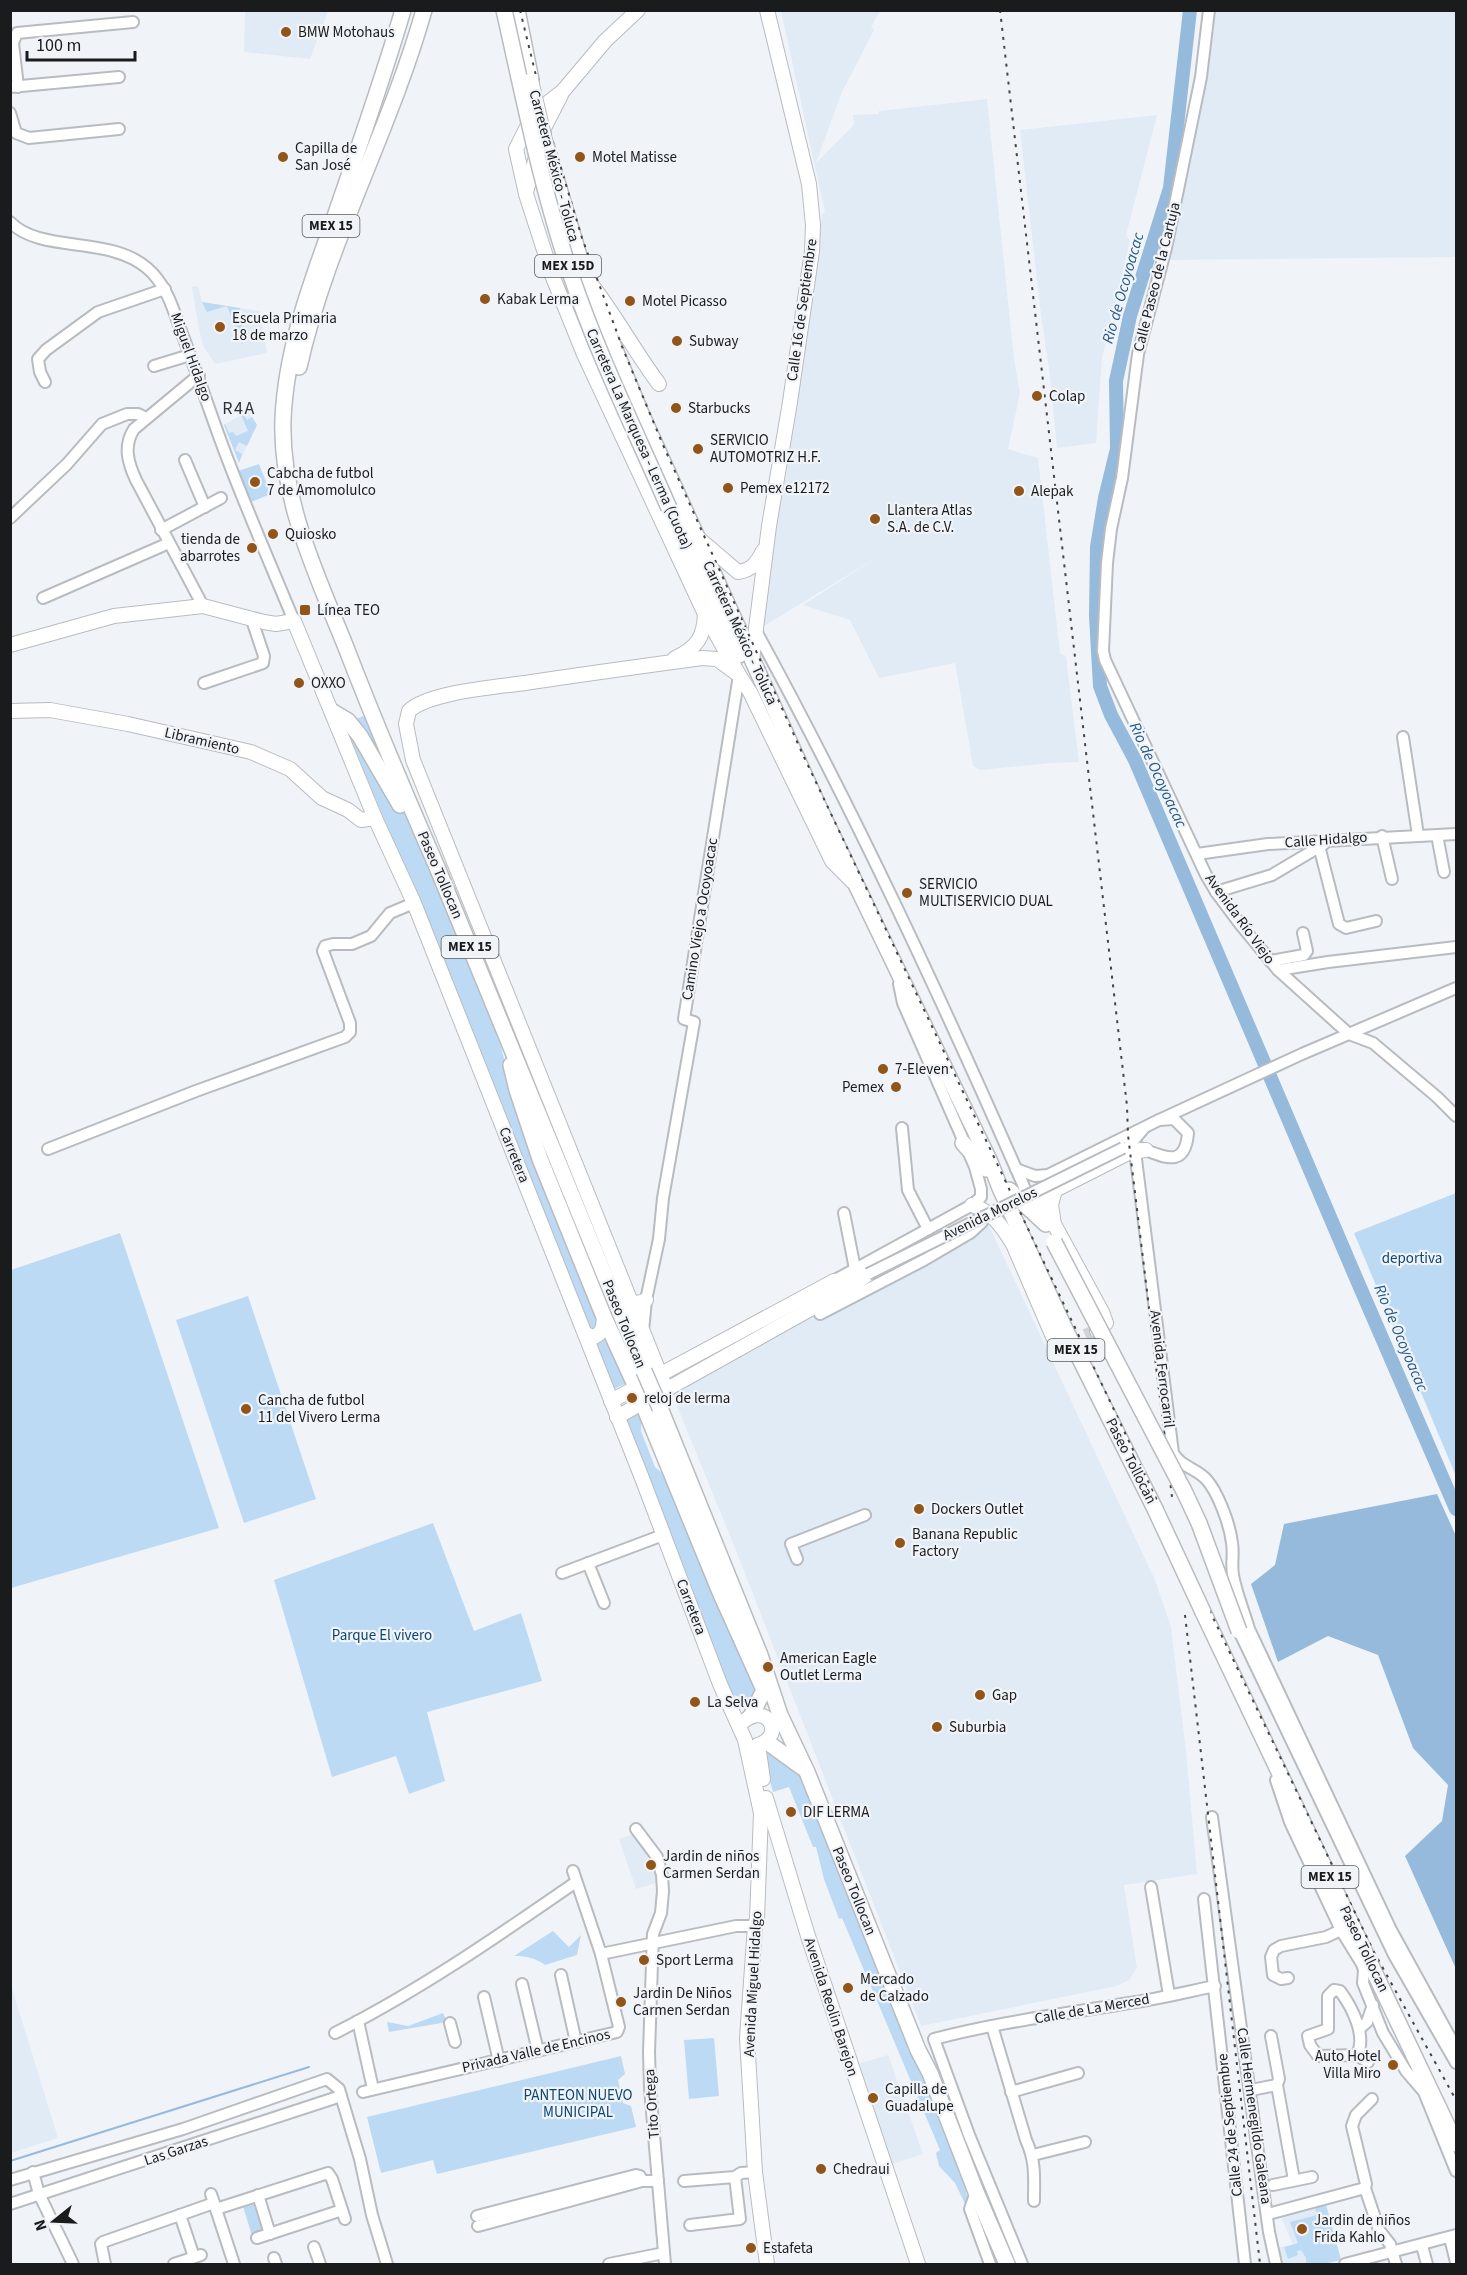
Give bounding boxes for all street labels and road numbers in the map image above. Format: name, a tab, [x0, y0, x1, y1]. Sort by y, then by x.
street label: Carretera México - Toluca	[524, 88, 584, 244]
street label: Calle Paseo de la Cartuja	[1128, 200, 1186, 354]
road number: MEX 15	[302, 215, 360, 237]
street label: Calle 16 de Septiembre	[782, 237, 822, 383]
road number: MEX 15D	[535, 255, 601, 277]
street label: Miguel Hidalgo	[165, 310, 217, 404]
street label: Carretera La Marquesa - Lerma (Cuota)	[581, 325, 697, 553]
street label: Carretera México - Toluca	[697, 558, 783, 708]
street label: Libramiento	[162, 722, 242, 760]
street label: Calle Hidalgo	[1284, 827, 1368, 853]
street label: Paseo Tollocan	[412, 828, 468, 922]
street label: Camino Viejo a Ocoyoacac	[677, 836, 723, 1002]
street label: Avenida Río Viejo	[1200, 869, 1280, 969]
road number: MEX 15	[442, 936, 498, 958]
street label: Carretera	[493, 1124, 535, 1186]
street label: Avenida Morelos	[939, 1182, 1041, 1246]
street label: Paseo Tollocan	[597, 1277, 651, 1371]
street label: Avenida Ferrocarril	[1144, 1309, 1180, 1429]
road number: MEX 15	[1048, 1339, 1104, 1361]
street label: Paseo Tollocan	[1100, 1414, 1162, 1508]
street label: Carretera	[671, 1576, 711, 1638]
street label: Paseo Tollocan	[827, 1844, 881, 1938]
road number: MEX 15	[1302, 1866, 1358, 1888]
street label: Paseo Tollocan	[1334, 1902, 1394, 1996]
street label: Avenida Miguel Hidalgo	[739, 1910, 767, 2058]
street label: Avenida Reolin Barejon	[799, 1935, 863, 2079]
street label: Calle de La Merced	[1033, 1989, 1151, 2029]
street label: Privada Valle de Encinos	[460, 2024, 612, 2078]
street label: Calle Hermenegildo Galeana	[1231, 2027, 1277, 2205]
street label: Calle 24 de Septiembre	[1212, 2052, 1248, 2198]
street label: Tito Ortega	[639, 2068, 665, 2140]
street label: Las Garzas	[141, 2131, 211, 2171]

